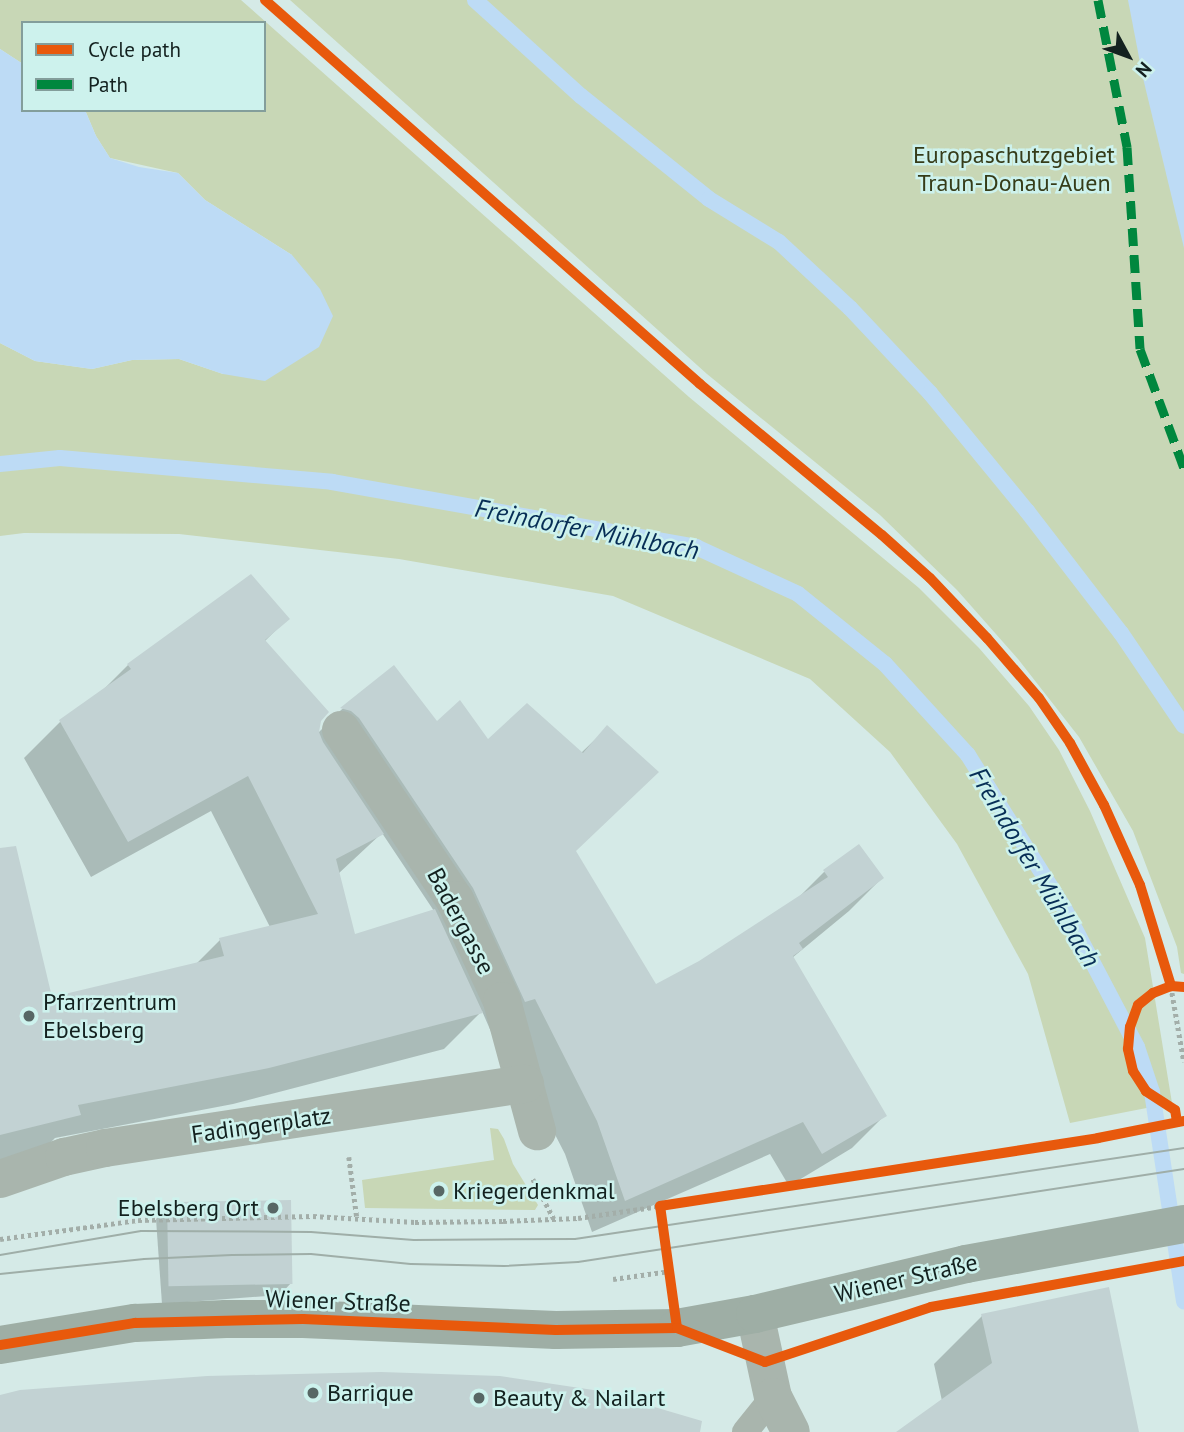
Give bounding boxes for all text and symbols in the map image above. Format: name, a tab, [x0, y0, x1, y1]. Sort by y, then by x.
legend	[21, 21, 266, 112]
north arrow	[1093, 21, 1163, 91]
text: Cycle path	[88, 36, 181, 63]
text: N	[1131, 57, 1157, 82]
text: Path	[88, 71, 128, 98]
park label: Europaschutzgebiet Traun-Donau-Auen	[913, 141, 1115, 197]
water label: Freindorfer Mühlbach	[472, 492, 702, 566]
water label: Freindorfer Mühlbach	[963, 761, 1107, 973]
street label: Badergasse	[421, 863, 501, 979]
place label: Pfarrzentrum Ebelsberg	[43, 988, 177, 1044]
marker: Pfarrzentrum Ebelsberg	[21, 1008, 37, 1024]
street label: Fadingerplatz	[189, 1101, 333, 1149]
place label: Kriegerdenkmal	[453, 1177, 615, 1205]
marker: Kriegerdenkmal	[431, 1183, 447, 1199]
place label: Ebelsberg Ort	[118, 1194, 259, 1222]
marker: Ebelsberg Ort	[265, 1200, 281, 1216]
street label: Wiener Straße	[832, 1248, 980, 1308]
street label: Wiener Straße	[265, 1284, 411, 1318]
place label: Barrique	[327, 1379, 414, 1407]
place label: Beauty & Nailart	[493, 1384, 666, 1412]
marker: Barrique	[305, 1385, 321, 1401]
marker: Beauty & Nailart	[471, 1390, 487, 1406]

